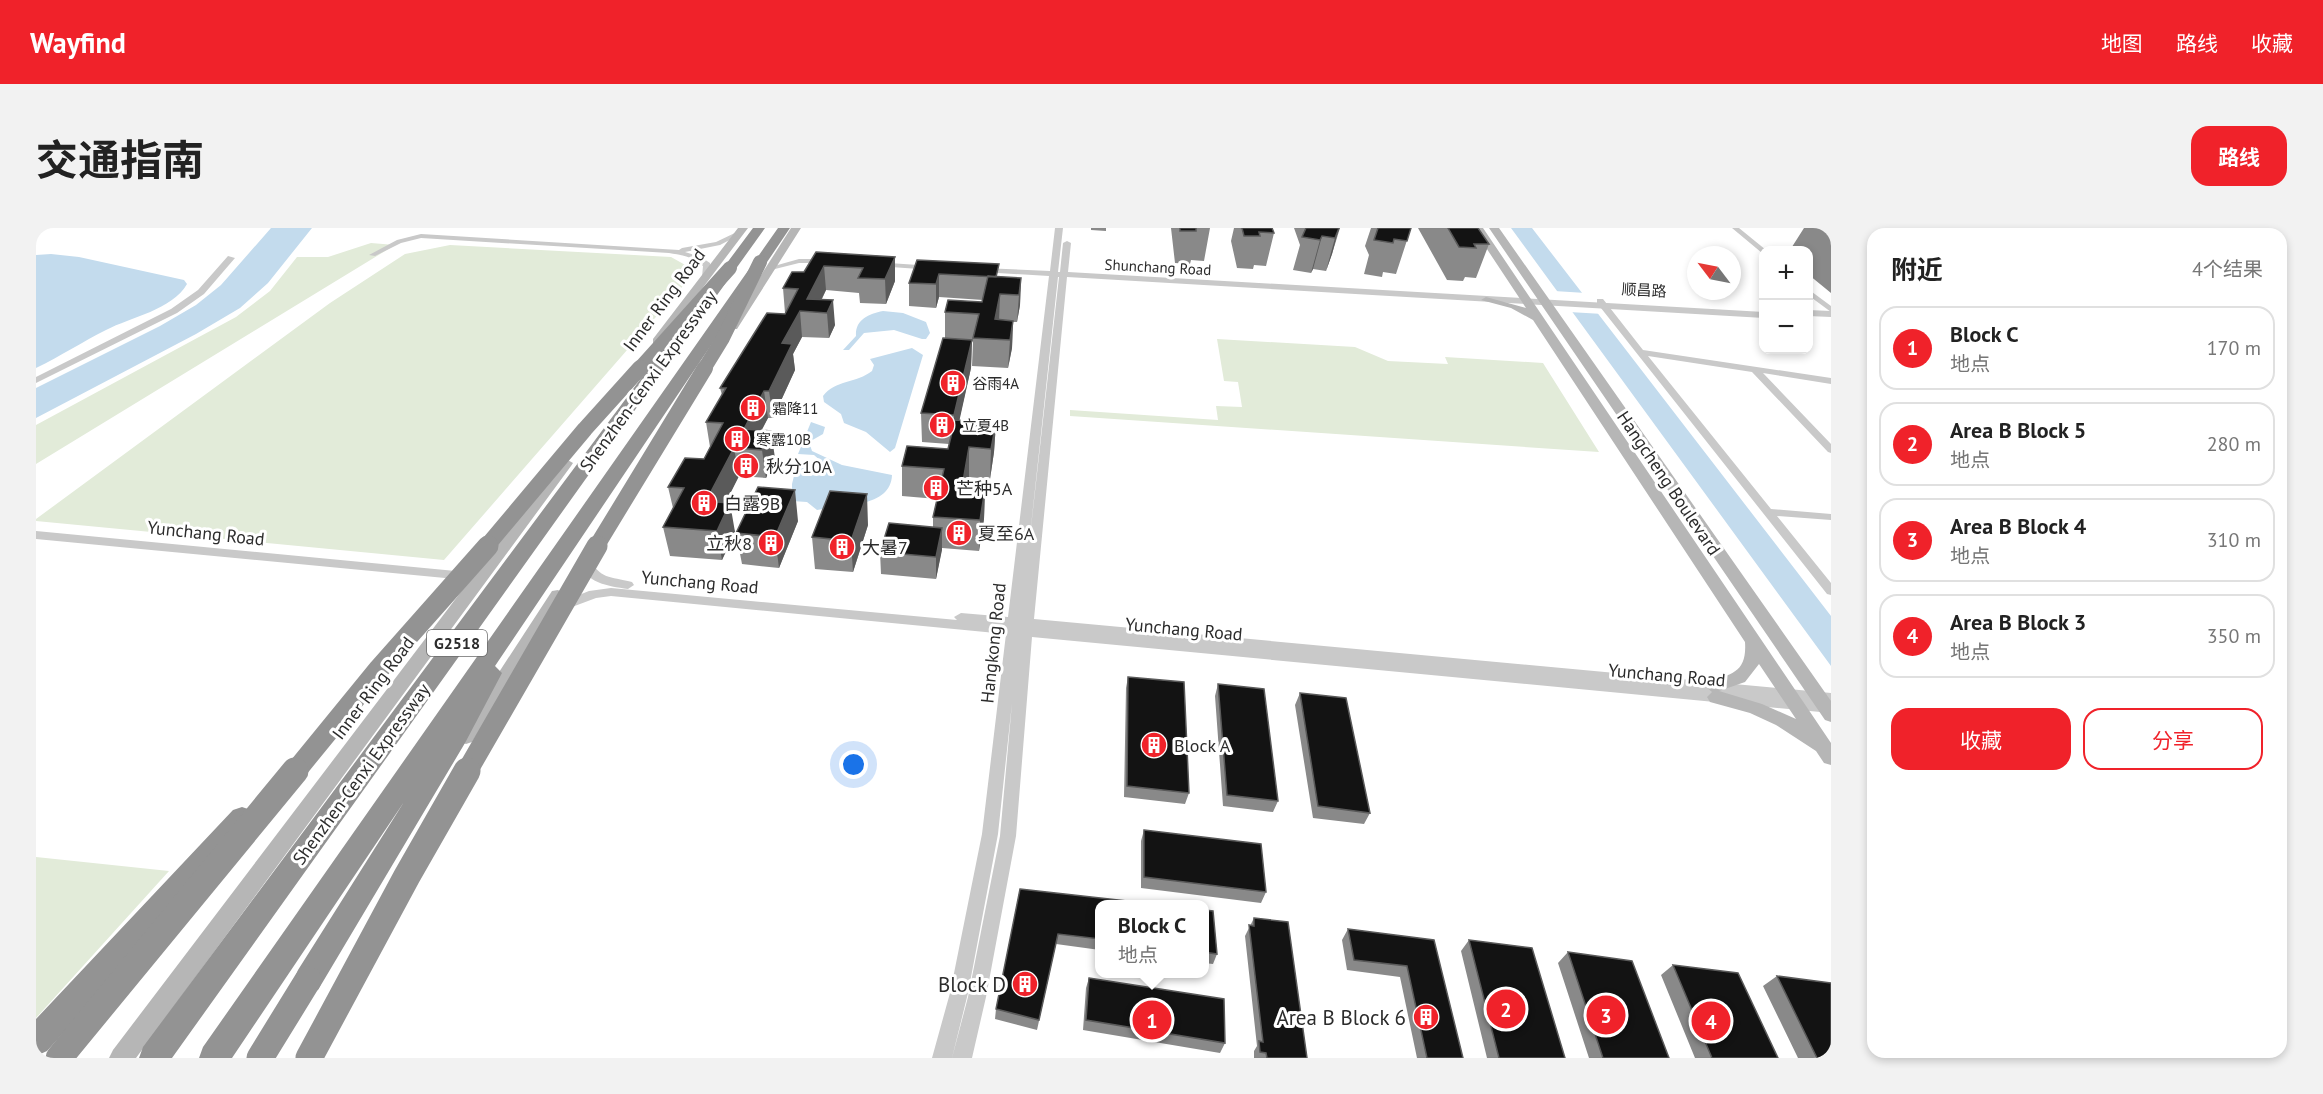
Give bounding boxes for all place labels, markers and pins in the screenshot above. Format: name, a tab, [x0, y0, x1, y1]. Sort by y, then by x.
building icon: 谷雨4A	[938, 368, 968, 398]
place label: 谷雨4A	[972, 374, 1019, 393]
building icon: 霜降11	[738, 393, 768, 423]
place label: 霜降11	[772, 399, 818, 418]
building icon: 立夏4B	[927, 410, 957, 440]
place label: 立夏4B	[962, 416, 1009, 435]
building icon: 寒露10B	[722, 424, 752, 454]
place label: 寒露10B	[756, 430, 811, 449]
building icon: 秋分10A	[731, 451, 761, 481]
place label: 秋分10A	[766, 455, 833, 478]
building icon: 芒种5A	[921, 473, 951, 503]
place label: 芒种5A	[956, 477, 1013, 500]
building icon: 白露9B	[689, 488, 719, 518]
place label: 白露9B	[724, 492, 780, 515]
building icon: 夏至6A	[944, 518, 974, 548]
place label: 夏至6A	[978, 522, 1035, 545]
building icon: 立秋8	[756, 528, 786, 558]
place label: 立秋8	[706, 532, 752, 555]
building icon: 大暑7	[827, 532, 857, 562]
place label: 大暑7	[862, 536, 908, 559]
building icon: Block A	[1139, 730, 1169, 760]
place label: Block A	[1174, 734, 1231, 757]
building icon: Block D	[1010, 969, 1040, 999]
place label: Block D	[938, 971, 1006, 998]
pin: 2	[1486, 986, 1526, 1032]
pin: 3	[1586, 992, 1626, 1038]
pin: 1	[1132, 998, 1172, 1042]
pin: 4	[1692, 998, 1730, 1044]
building icon: Area B Block 6	[1411, 1002, 1441, 1032]
place label: Area B Block 6	[1276, 1004, 1406, 1031]

